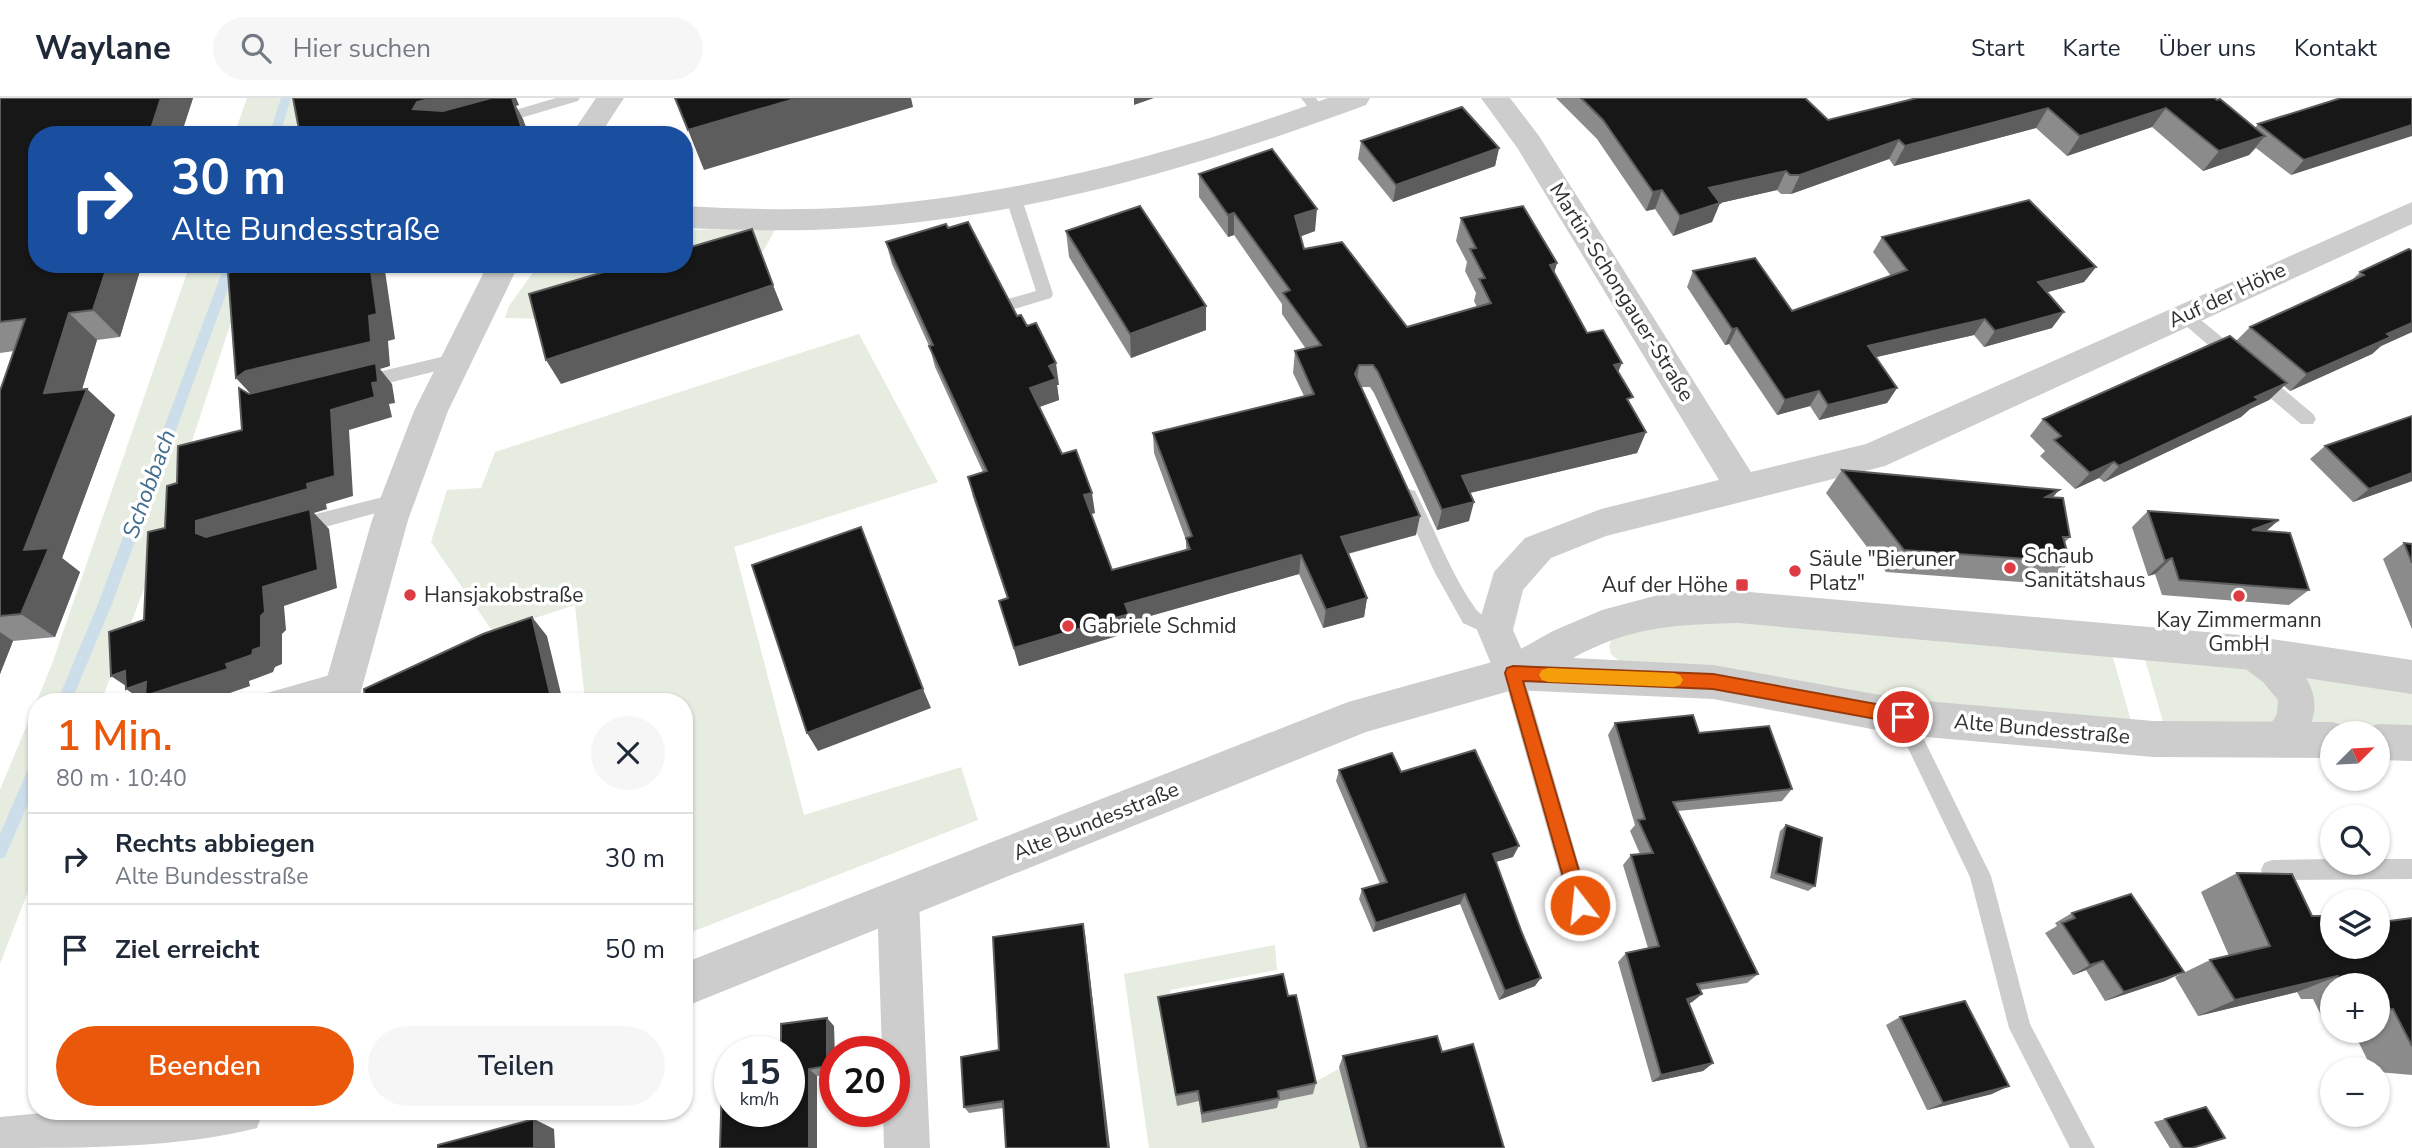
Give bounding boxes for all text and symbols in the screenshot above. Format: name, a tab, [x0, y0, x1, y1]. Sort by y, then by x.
search box	[213, 17, 703, 80]
text: Waylane	[35, 26, 171, 71]
icon: search	[237, 29, 275, 67]
text: Hier suchen	[293, 31, 431, 66]
text: Start	[1971, 32, 2024, 64]
text: Karte	[2062, 32, 2120, 64]
text: Über uns	[2158, 32, 2256, 64]
text: Kontakt	[2294, 32, 2377, 64]
text: 30 m	[171, 144, 286, 211]
icon: right	[56, 154, 147, 245]
street label: Martin-Schongauer-Straße	[1543, 177, 1701, 407]
text: Alte Bundesstraße	[171, 208, 440, 251]
street label: Auf der Höhe	[2164, 256, 2290, 334]
water label: Schobbach	[115, 425, 183, 543]
place label: Schaub Sanitätshaus	[2024, 542, 2146, 594]
place label: Säule "Bieruner Platz"	[1809, 545, 1956, 597]
marker: Schaub Sanitätshaus	[2002, 560, 2018, 576]
marker: Säule "Bieruner Platz"	[1787, 563, 1803, 579]
place label: Auf der Höhe	[1601, 571, 1728, 599]
marker: Auf der Höhe	[1734, 577, 1750, 593]
place label: Hansjakobstraße	[424, 581, 583, 609]
marker: Hansjakobstraße	[402, 587, 418, 603]
marker: Kay Zimmermann GmbH	[2231, 588, 2247, 604]
place label: Kay Zimmermann GmbH	[2156, 606, 2322, 658]
place label: Gabriele Schmid	[1082, 612, 1237, 640]
marker: Gabriele Schmid	[1060, 618, 1076, 634]
pin	[1873, 687, 1933, 747]
icon: arrive	[1884, 698, 1922, 736]
street label: Alte Bundesstraße	[1953, 707, 2131, 751]
text: 1 Min.	[56, 708, 173, 765]
button: close	[591, 716, 665, 790]
north arrow	[2320, 721, 2390, 791]
map controls	[2320, 721, 2390, 1127]
text: 80 m · 10:40	[56, 763, 187, 794]
street label: Alte Bundesstraße	[1009, 775, 1183, 867]
button: search	[2320, 805, 2390, 875]
text: Rechts abbiegen	[115, 826, 315, 861]
icon: right	[56, 840, 94, 878]
text: 30 m	[605, 841, 665, 876]
text: Alte Bundesstraße	[115, 861, 308, 892]
position arrow	[1543, 868, 1617, 942]
button: layers	[2320, 889, 2390, 959]
icon: arrive	[56, 931, 94, 969]
text: Ziel erreicht	[115, 932, 259, 967]
text: 50 m	[605, 932, 665, 967]
button: +	[2320, 973, 2390, 1043]
button: Beenden	[56, 1026, 354, 1106]
button: Teilen	[368, 1026, 665, 1106]
speed limit sign: 20	[819, 1036, 910, 1127]
text: 15	[738, 1049, 781, 1096]
button: −	[2320, 1057, 2390, 1127]
text: km/h	[740, 1087, 779, 1111]

